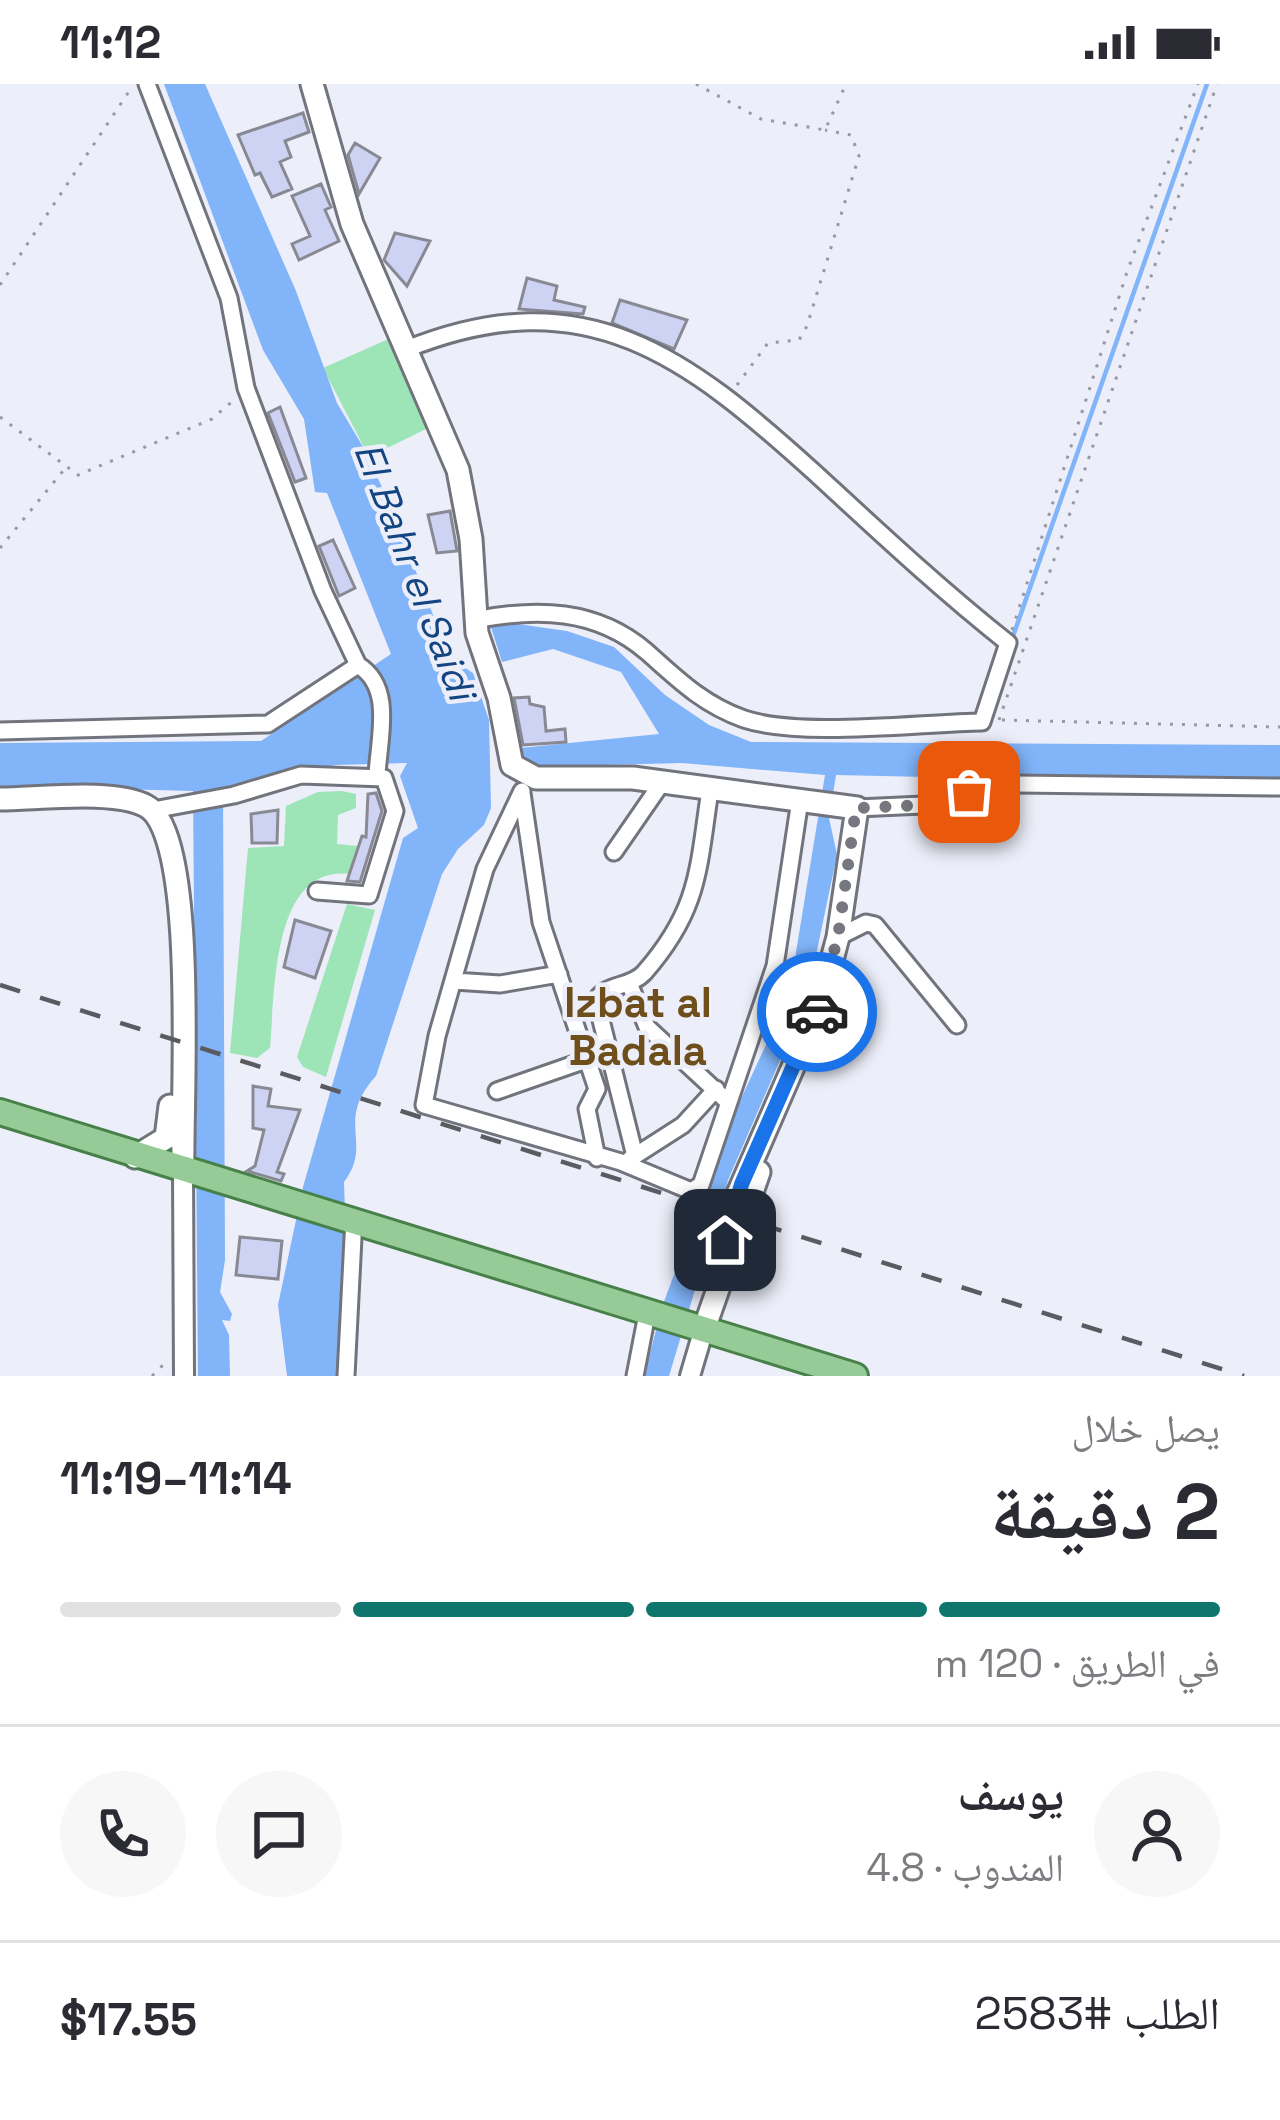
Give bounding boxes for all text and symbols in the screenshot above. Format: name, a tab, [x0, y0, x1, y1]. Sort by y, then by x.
text: 11:12	[60, 14, 161, 71]
water label: El Bahr el Saidi	[343, 435, 488, 711]
pin	[918, 741, 1020, 843]
icon: bag	[936, 759, 1002, 825]
courier	[757, 952, 877, 1072]
district label: Izbat al Badala	[564, 976, 712, 1077]
icon: car	[784, 979, 850, 1045]
pin	[674, 1189, 776, 1291]
icon: home	[692, 1207, 758, 1273]
text: يصل خلال	[1071, 1404, 1220, 1453]
text: 11:14–11:19	[60, 1450, 292, 1507]
text: 2 دقيقة	[990, 1462, 1220, 1562]
text: في الطريق · 120 m	[935, 1639, 1220, 1688]
text: يوسف	[958, 1766, 1064, 1823]
button: phone	[60, 1771, 186, 1897]
button: chat	[216, 1771, 342, 1897]
button: person	[1094, 1771, 1220, 1897]
text: المندوب · 4.8	[866, 1843, 1064, 1892]
text: الطلب #2583	[975, 1985, 1220, 2042]
text: $17.55	[60, 1991, 197, 2048]

